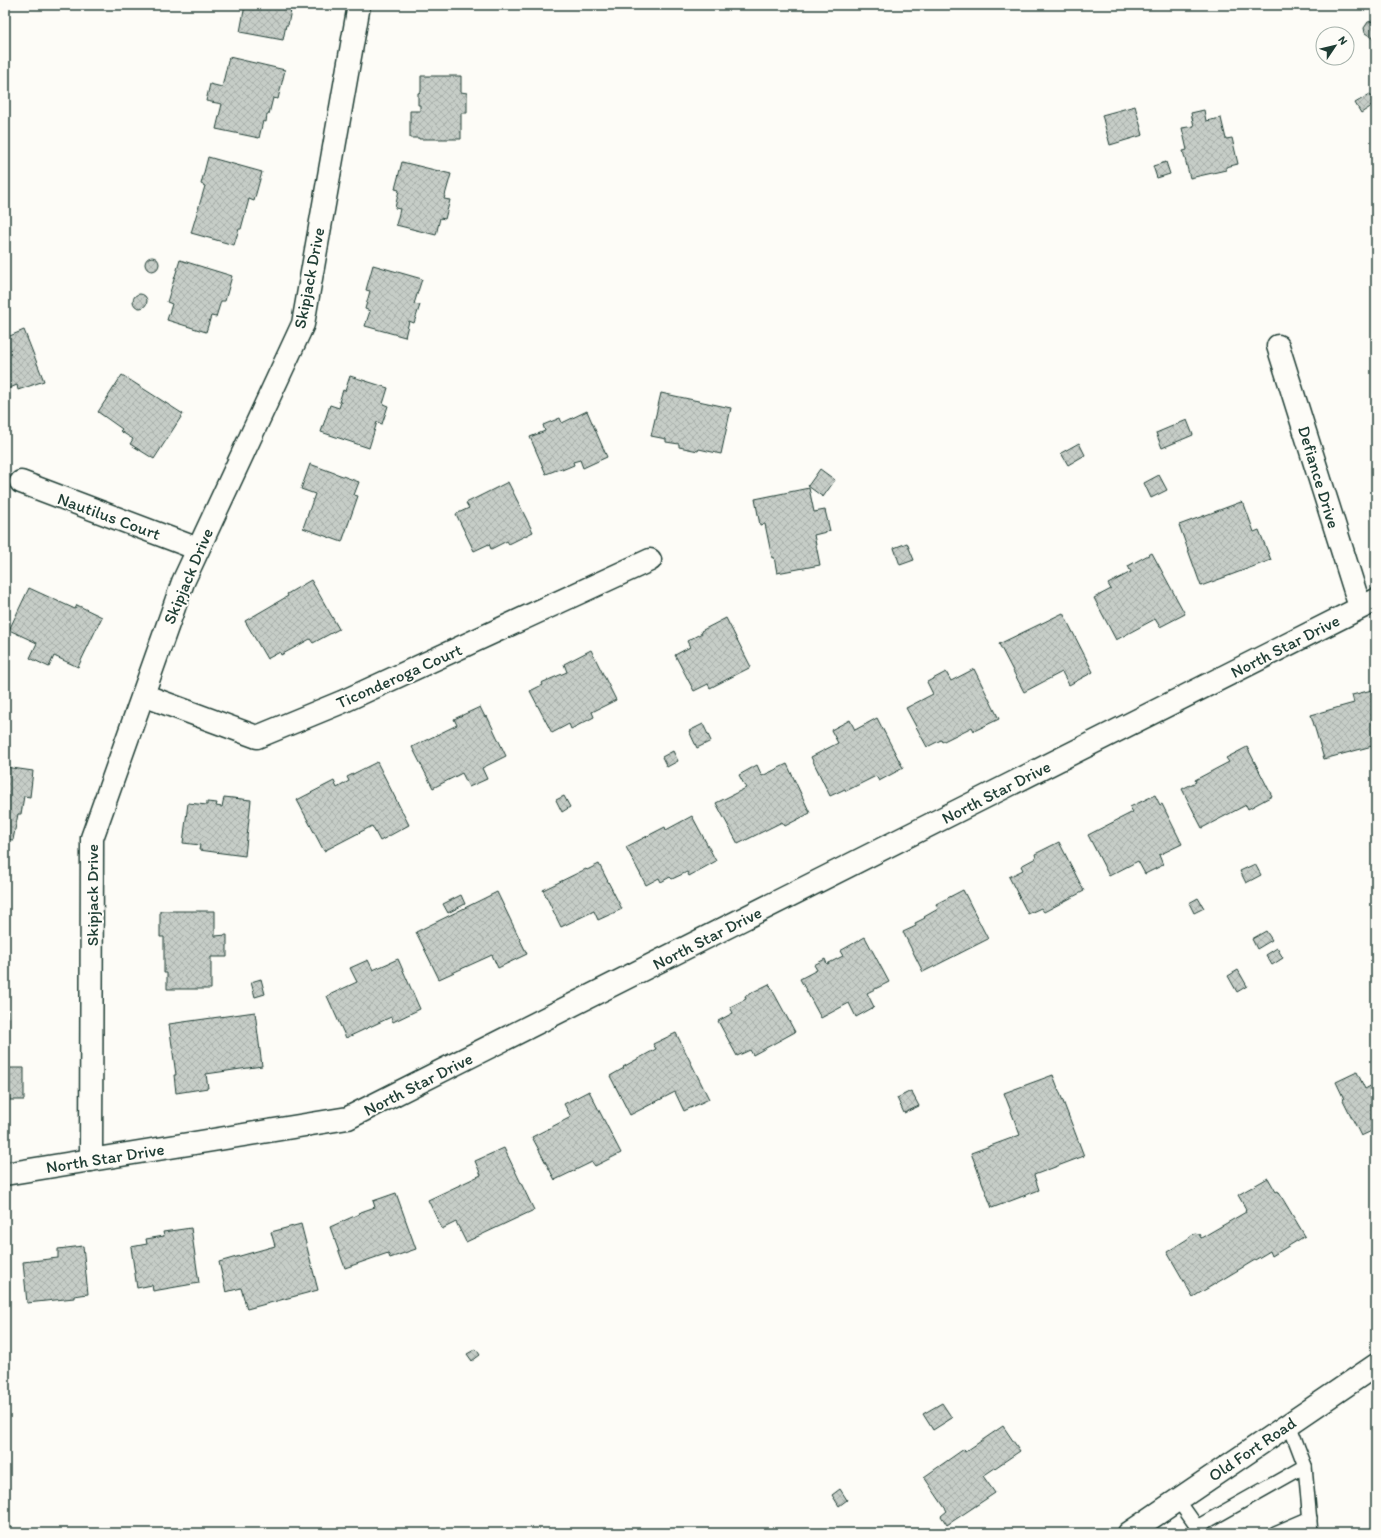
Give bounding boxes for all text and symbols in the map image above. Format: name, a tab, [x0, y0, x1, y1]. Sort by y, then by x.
north arrow	[1315, 26, 1355, 66]
text: N	[1335, 34, 1350, 47]
street label: Skipjack Drive	[289, 226, 329, 330]
street label: Defiance Drive	[1294, 423, 1344, 531]
street label: Nautilus Court	[55, 488, 164, 544]
street label: Skipjack Drive	[159, 525, 217, 627]
street label: North Star Drive	[1227, 610, 1343, 682]
street label: Ticonderoga Court	[333, 639, 465, 713]
street label: North Star Drive	[938, 756, 1054, 828]
street label: Skipjack Drive	[82, 844, 102, 946]
street label: North Star Drive	[649, 902, 765, 974]
street label: North Star Drive	[360, 1048, 476, 1120]
street label: North Star Drive	[44, 1139, 166, 1177]
street label: Old Fort Road	[1205, 1412, 1299, 1486]

